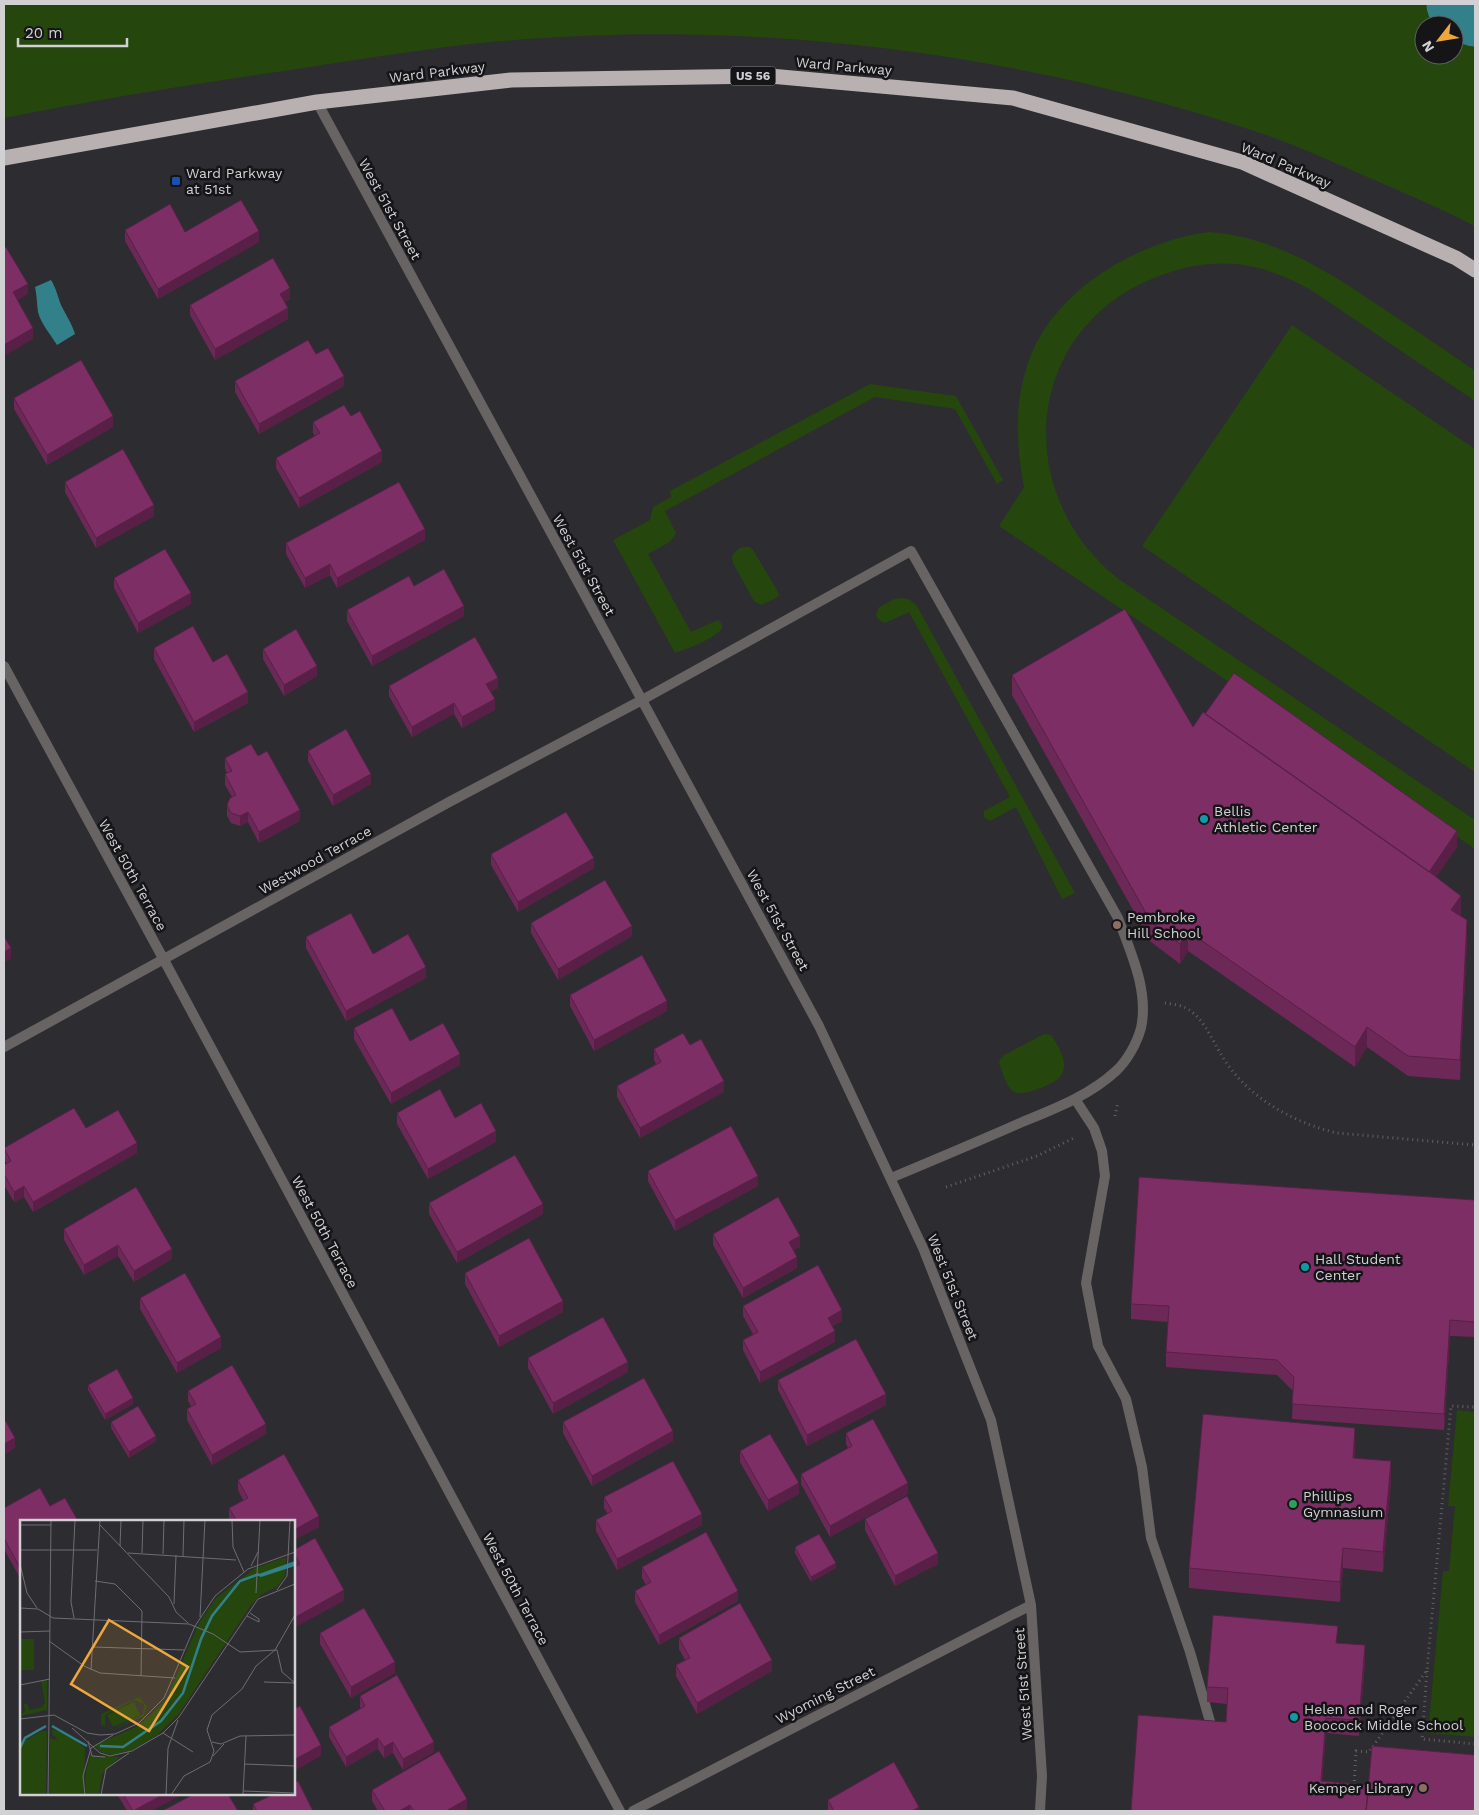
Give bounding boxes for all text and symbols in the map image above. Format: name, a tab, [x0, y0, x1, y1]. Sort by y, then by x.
scale bar	[18, 15, 126, 47]
north arrow	[1414, 15, 1464, 65]
text: 20 m	[25, 24, 63, 42]
text: N	[1418, 38, 1437, 55]
street label: Ward Parkway	[795, 54, 893, 78]
street label: Ward Parkway	[388, 58, 487, 86]
road number: US 56	[730, 66, 776, 85]
street label: Ward Parkway	[1239, 139, 1334, 191]
street label: West 51st Street	[356, 156, 424, 262]
place label: Ward Parkway at 51st	[186, 165, 283, 197]
marker: Ward Parkway at 51st	[170, 175, 182, 187]
street label: West 51st Street	[550, 512, 618, 618]
place label: Bellis Athletic Center	[1214, 803, 1318, 835]
marker: Bellis Athletic Center	[1198, 813, 1210, 825]
street label: West 50th Terrace	[96, 816, 170, 934]
street label: Westwood Terrace	[256, 823, 374, 897]
street label: West 51st Street	[744, 867, 812, 973]
place label: Pembroke Hill School	[1127, 909, 1201, 941]
marker: Pembroke Hill School	[1111, 919, 1123, 931]
street label: West 50th Terrace	[289, 1173, 361, 1291]
street label: West 51st Street	[924, 1232, 982, 1342]
place label: Hall Student Center	[1315, 1251, 1401, 1283]
marker: Hall Student Center	[1299, 1261, 1311, 1273]
place label: Phillips Gymnasium	[1303, 1488, 1383, 1520]
marker: Phillips Gymnasium	[1287, 1498, 1299, 1510]
inset map	[20, 1520, 295, 1795]
street label: West 50th Terrace	[480, 1530, 552, 1648]
street label: West 51st Street	[1011, 1627, 1035, 1741]
street label: Wyoming Street	[773, 1663, 877, 1727]
place label: Helen and Roger Boocock Middle School	[1304, 1701, 1464, 1733]
marker: Helen and Roger Boocock Middle School	[1288, 1711, 1300, 1723]
place label: Kemper Library	[1309, 1780, 1414, 1796]
marker: Kemper Library	[1417, 1782, 1429, 1794]

